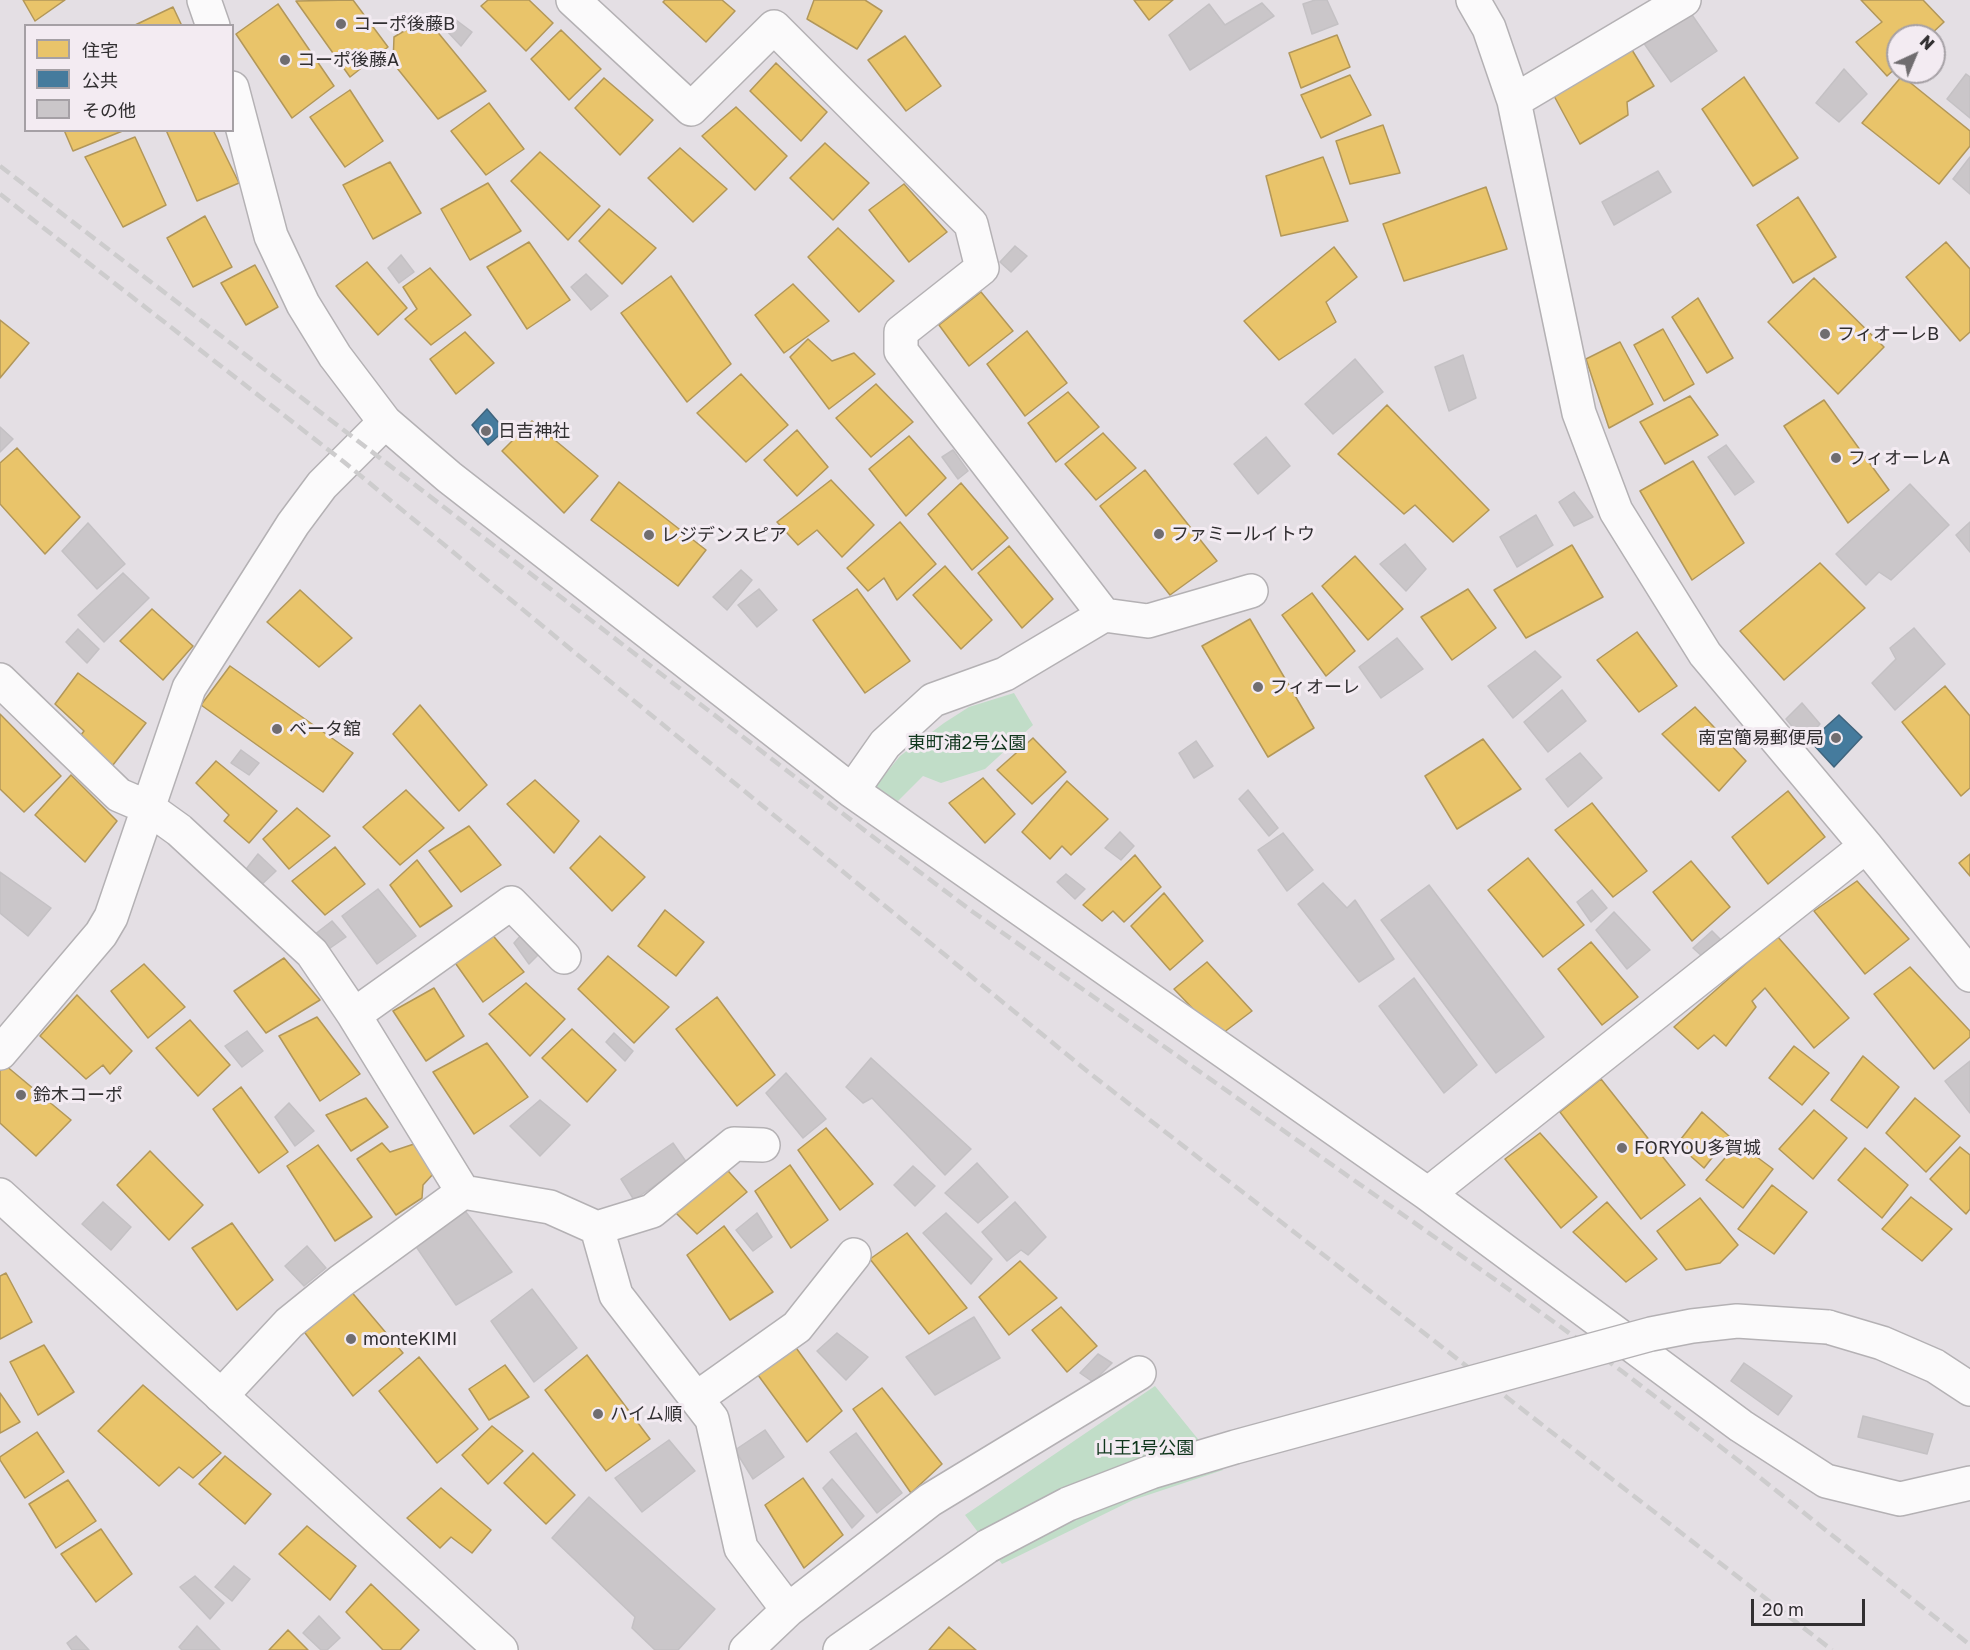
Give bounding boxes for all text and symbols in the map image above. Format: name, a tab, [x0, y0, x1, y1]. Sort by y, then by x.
place label: コーポ後藤B	[353, 13, 455, 35]
marker: コーポ後藤B	[334, 17, 348, 31]
legend	[24, 24, 234, 132]
north arrow	[1886, 24, 1946, 84]
text: N	[1916, 31, 1938, 54]
text: 住宅	[82, 39, 118, 61]
place label: コーポ後藤A	[297, 49, 399, 71]
marker: コーポ後藤A	[278, 53, 292, 67]
text: 公共	[82, 69, 118, 91]
text: その他	[82, 99, 136, 121]
place label: フィオーレB	[1837, 323, 1939, 345]
marker: フィオーレB	[1818, 327, 1832, 341]
place label: 日吉神社	[498, 420, 570, 442]
marker: 日吉神社	[479, 424, 493, 438]
place label: フィオーレA	[1848, 447, 1950, 469]
marker: フィオーレA	[1829, 451, 1843, 465]
place label: ファミールイトウ	[1171, 523, 1315, 545]
place label: レジデンスピア	[661, 524, 787, 546]
marker: ファミールイトウ	[1152, 527, 1166, 541]
marker: レジデンスピア	[642, 528, 656, 542]
place label: フィオーレ	[1270, 676, 1360, 698]
marker: フィオーレ	[1251, 680, 1265, 694]
place label: ベータ舘	[289, 718, 361, 740]
marker: ベータ舘	[270, 722, 284, 736]
place label: 南宮簡易郵便局	[1698, 727, 1824, 749]
marker: 南宮簡易郵便局	[1829, 731, 1843, 745]
park label: 東町浦2号公園	[908, 732, 1026, 754]
place label: 鈴木コーポ	[33, 1084, 123, 1106]
marker: 鈴木コーポ	[14, 1088, 28, 1102]
place label: FORYOU多賀城	[1634, 1137, 1761, 1159]
marker: FORYOU多賀城	[1615, 1141, 1629, 1155]
place label: monteKIMI	[363, 1328, 457, 1350]
marker: monteKIMI	[344, 1332, 358, 1346]
place label: ハイム順	[610, 1403, 682, 1425]
marker: ハイム順	[591, 1407, 605, 1421]
park label: 山王1号公園	[1096, 1437, 1194, 1459]
scale bar	[1754, 1587, 1868, 1625]
text: 20 m	[1762, 1598, 1804, 1620]

